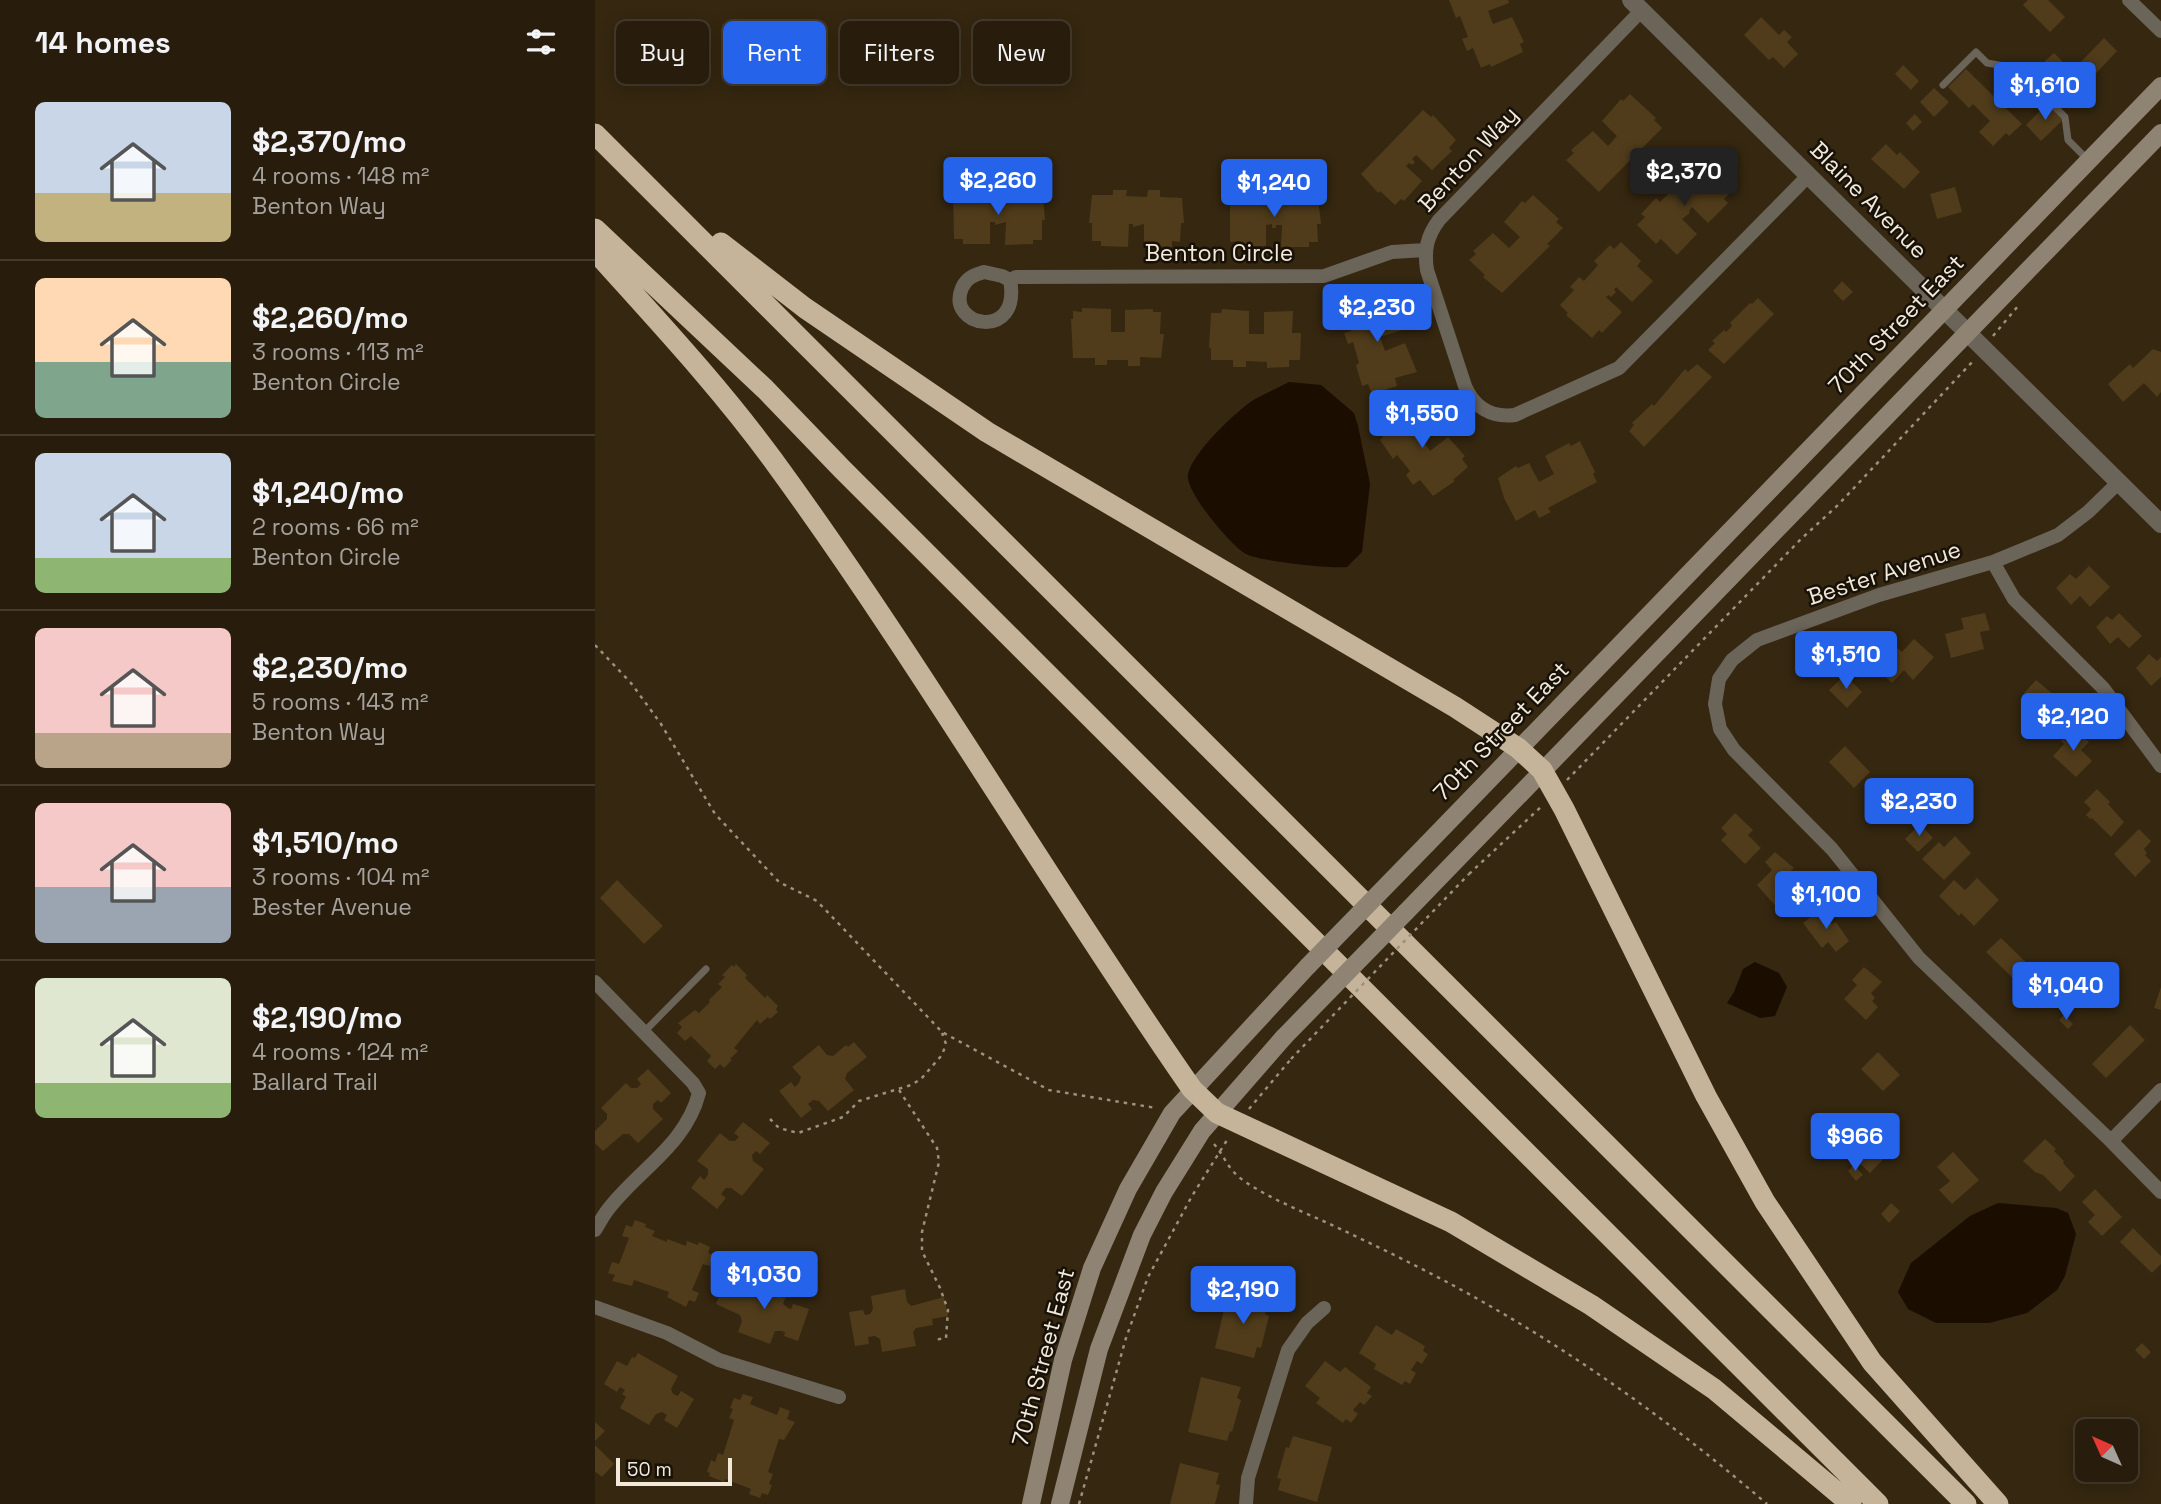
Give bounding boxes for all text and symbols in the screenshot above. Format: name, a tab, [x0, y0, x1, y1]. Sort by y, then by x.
chip: Buy	[616, 21, 709, 84]
chip: Rent	[723, 21, 826, 84]
chip: Filters	[840, 21, 959, 84]
chip: New	[973, 21, 1070, 84]
text: 14 homes	[35, 23, 171, 62]
icon: filters	[522, 23, 560, 61]
pin: $1,610	[1988, 62, 2102, 122]
text: $1,610	[2010, 70, 2080, 100]
street label: Benton Way	[1411, 100, 1525, 218]
text: $2,370/mo	[252, 122, 407, 161]
icon: home	[91, 130, 175, 214]
street label: Blaine Avenue	[1804, 135, 1934, 265]
pin: $2,370	[1627, 148, 1741, 208]
text: $2,370	[1646, 156, 1722, 186]
pin: $2,260	[941, 158, 1055, 217]
pin: $1,240	[1217, 160, 1331, 219]
text: 4 rooms · 148 m²	[252, 161, 429, 191]
text: $2,260	[959, 165, 1037, 195]
text: $1,240	[1237, 167, 1311, 197]
text: Benton Way	[252, 191, 386, 221]
street label: Benton Circle	[1145, 238, 1293, 268]
street label: 70th Street East	[1822, 248, 1970, 400]
pin: $2,230	[1320, 284, 1434, 344]
text: $2,230	[1339, 292, 1415, 322]
text: $2,260/mo	[252, 298, 408, 337]
icon: home	[91, 306, 175, 390]
text: 3 rooms · 113 m²	[252, 337, 424, 367]
text: Benton Circle	[252, 367, 401, 397]
pin: $1,550	[1365, 391, 1479, 450]
text: $1,550	[1385, 398, 1459, 428]
text: $1,240/mo	[252, 473, 404, 512]
icon: home	[91, 481, 175, 565]
text: 2 rooms · 66 m²	[252, 512, 419, 542]
street label: Bester Avenue	[1803, 534, 1965, 612]
text: Benton Circle	[252, 542, 401, 572]
pin: $1,510	[1789, 632, 1903, 691]
text: $1,510	[1811, 639, 1881, 669]
text: $2,230/mo	[252, 648, 408, 687]
street label: 70th Street East	[1427, 655, 1575, 807]
icon: home	[91, 656, 175, 740]
text: 5 rooms · 143 m²	[252, 687, 428, 717]
pin: $2,120	[2016, 694, 2130, 753]
text: $2,120	[2037, 701, 2109, 731]
text: Benton Way	[252, 717, 386, 747]
pin: $2,230	[1862, 778, 1976, 838]
text: $2,230	[1881, 786, 1957, 816]
text: $1,510/mo	[252, 823, 399, 862]
icon: home	[91, 831, 175, 915]
text: 3 rooms · 104 m²	[252, 862, 429, 892]
pin: $1,100	[1769, 872, 1883, 931]
text: $1,100	[1791, 879, 1861, 909]
text: Bester Avenue	[252, 892, 412, 922]
pin: $1,040	[2009, 962, 2123, 1022]
text: $1,040	[2028, 970, 2104, 1000]
text: $2,190/mo	[252, 998, 402, 1037]
icon: home	[91, 1006, 175, 1090]
text: 4 rooms · 124 m²	[252, 1037, 428, 1067]
text: Ballard Trail	[252, 1067, 378, 1097]
pin: $966	[1814, 1114, 1896, 1173]
text: $966	[1827, 1121, 1883, 1151]
pin: $1,030	[707, 1252, 821, 1311]
text: $1,030	[727, 1259, 801, 1289]
street label: 70th Street East	[1005, 1265, 1081, 1449]
pin: $2,190	[1186, 1266, 1300, 1326]
text: $2,190	[1207, 1274, 1279, 1304]
north arrow	[2075, 1419, 2139, 1482]
map controls	[2075, 1419, 2138, 1482]
scale bar	[616, 1455, 731, 1487]
text: 50 m	[627, 1457, 672, 1482]

